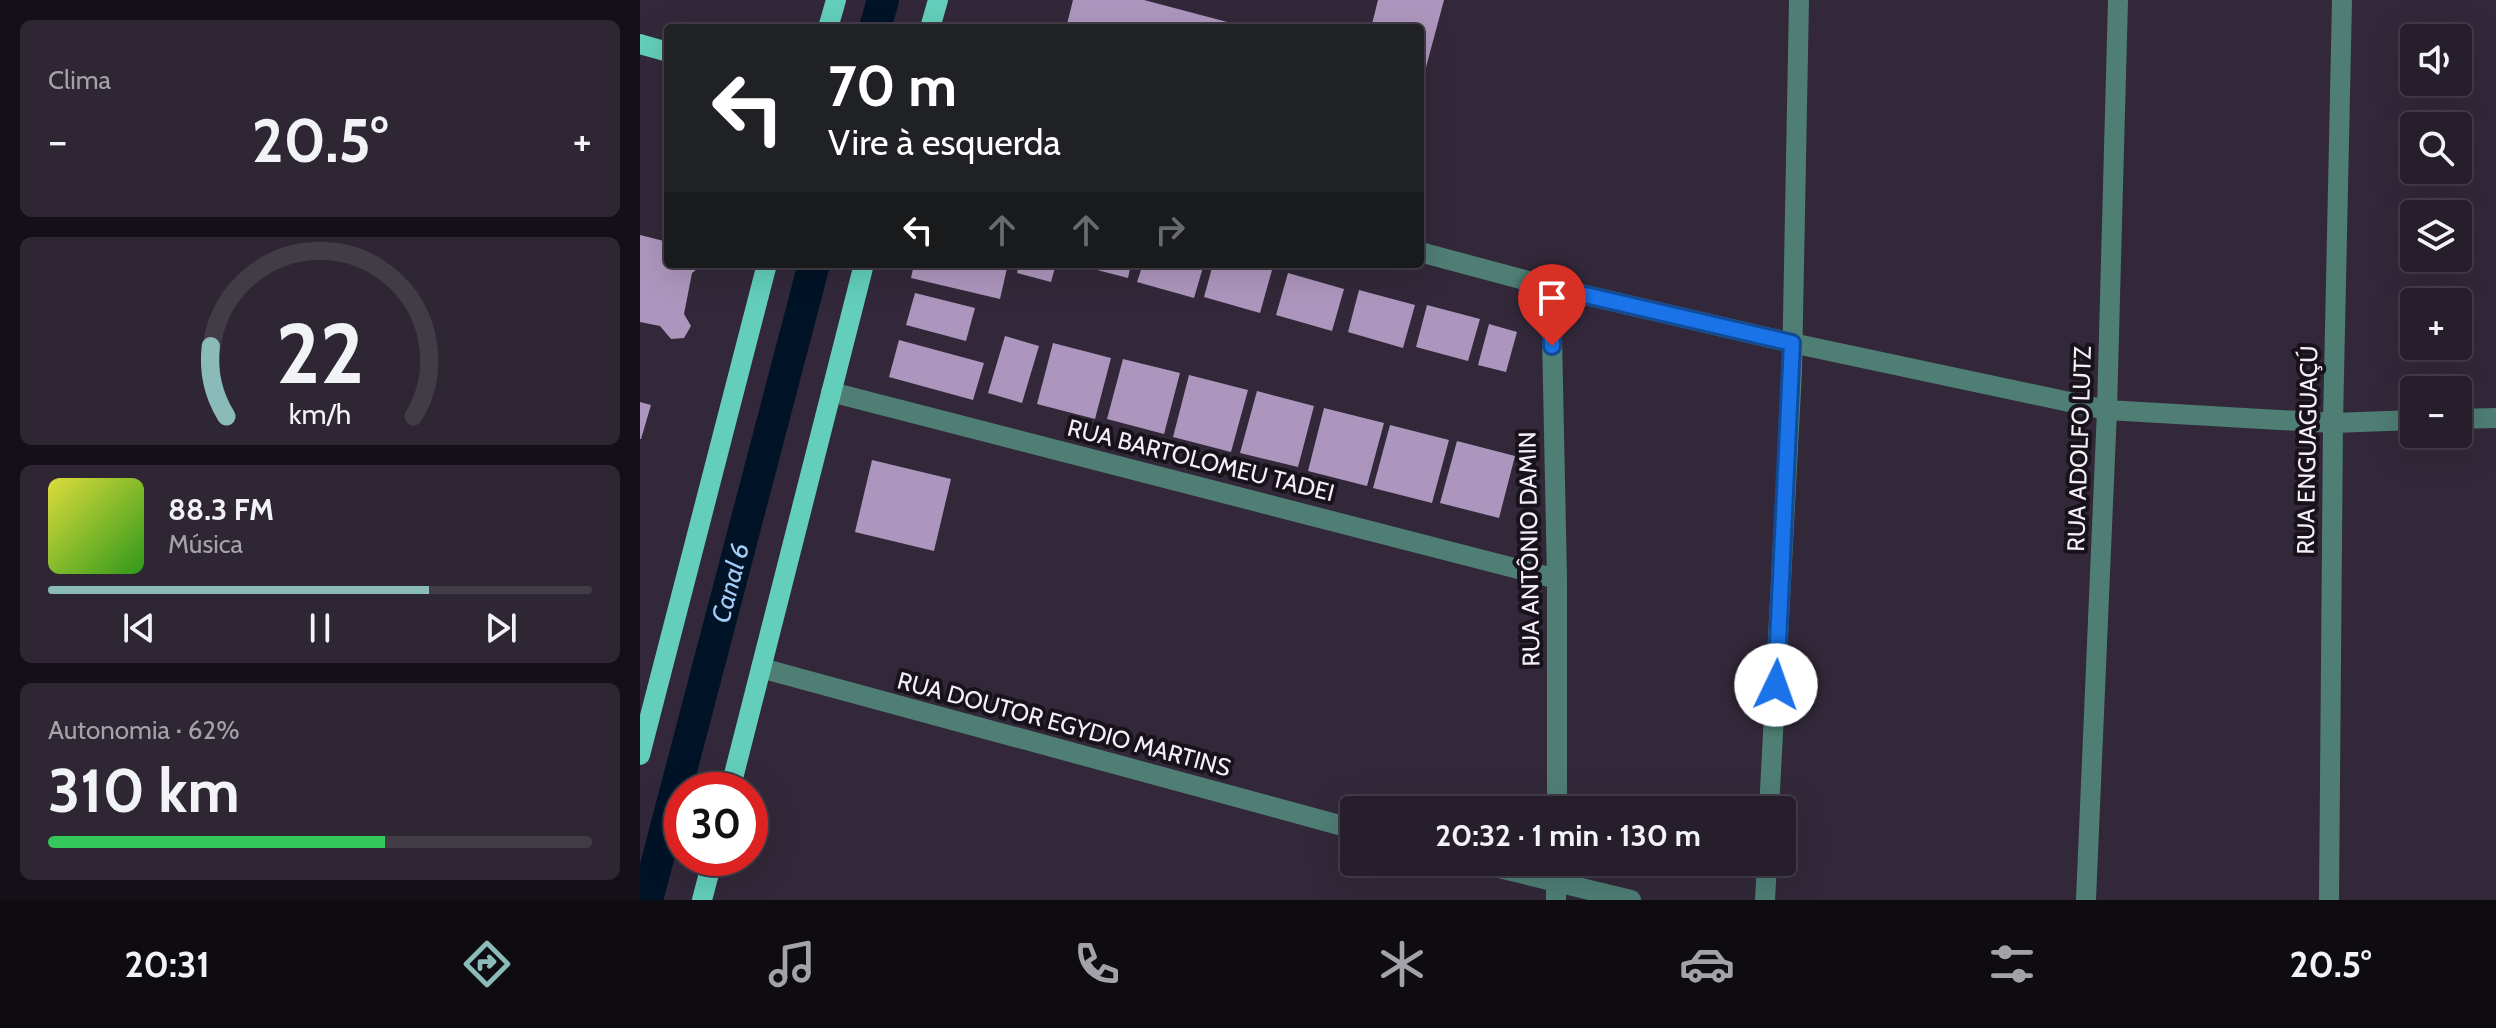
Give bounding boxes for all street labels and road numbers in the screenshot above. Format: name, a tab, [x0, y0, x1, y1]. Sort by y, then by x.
street label: RUA ADOLFO LUTZ	[2061, 345, 2097, 552]
street label: RUA ENGUAGUAÇÚ	[2291, 345, 2323, 555]
street label: RUA BARTOLOMEU TADEI	[1065, 413, 1337, 507]
street label: RUA ANTÔNIO DAMIN	[1512, 431, 1546, 667]
street label: RUA DOUTOR EGYDIO MARTINS	[894, 665, 1234, 783]

